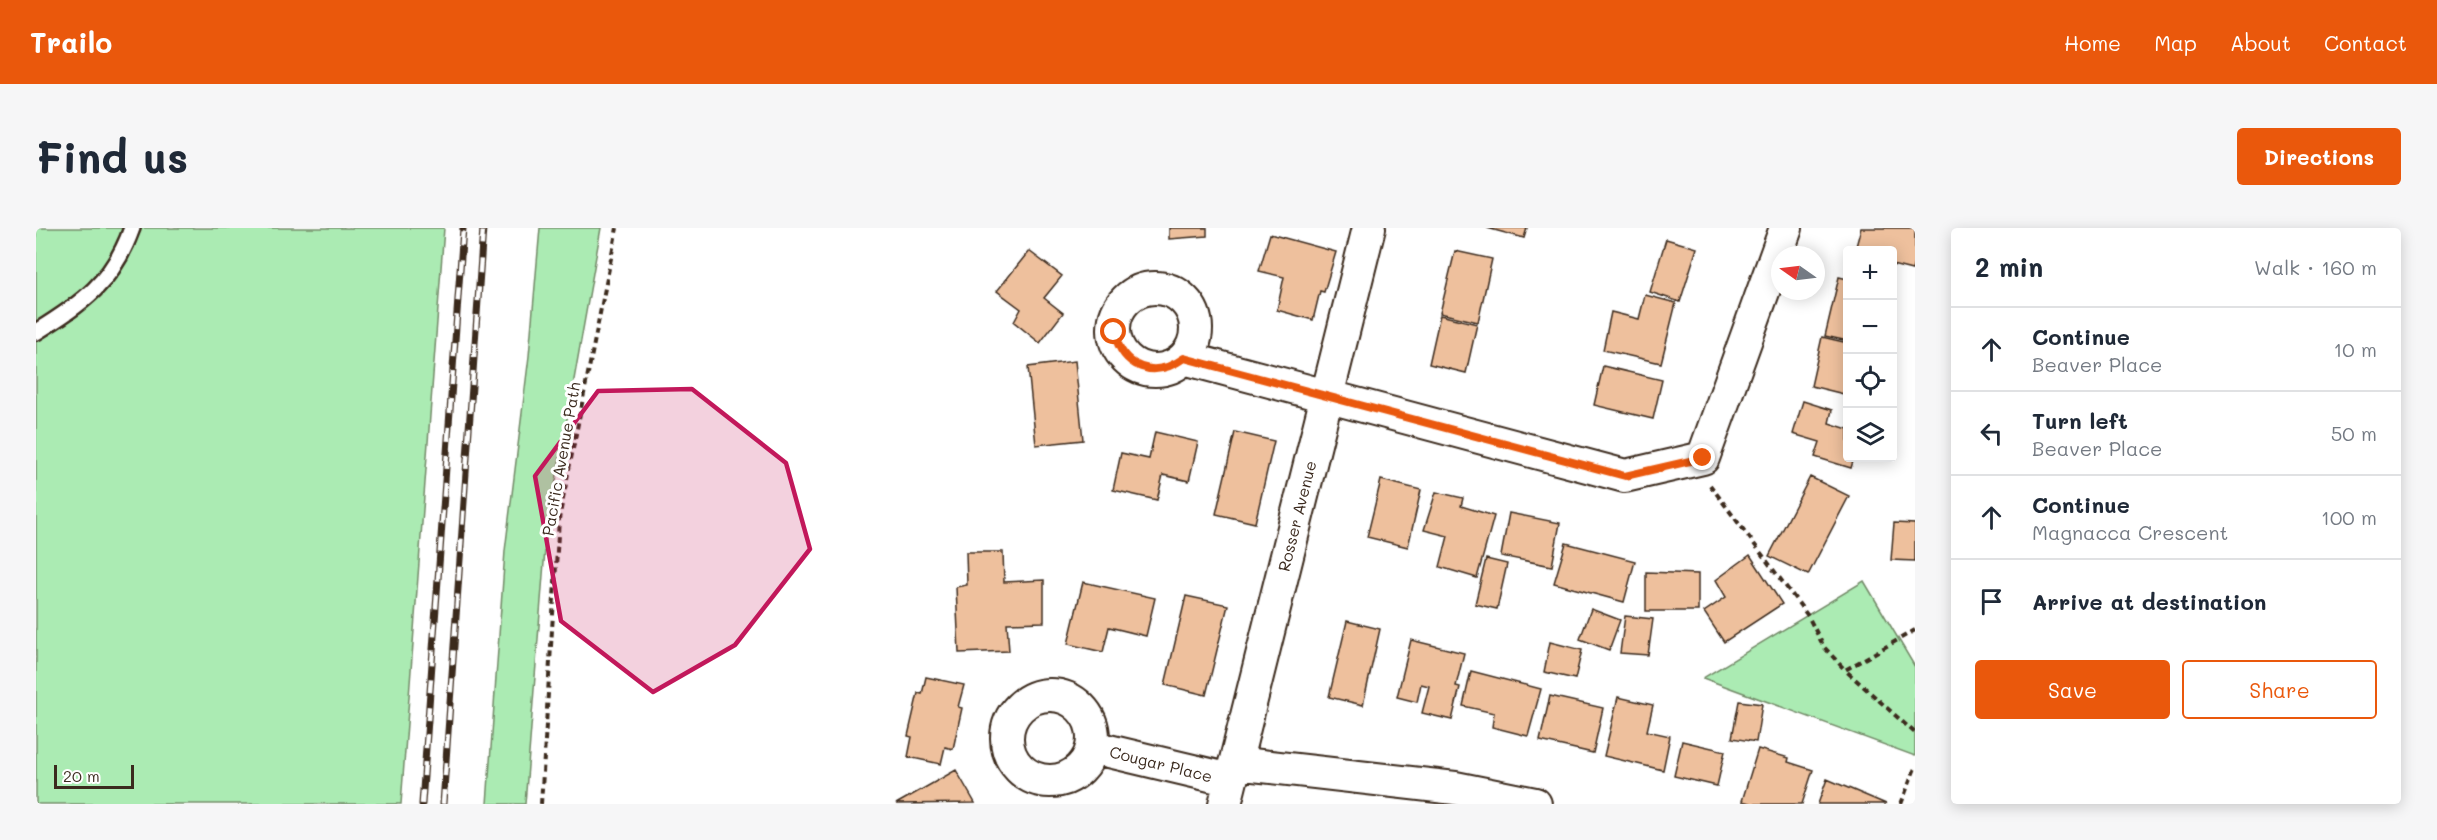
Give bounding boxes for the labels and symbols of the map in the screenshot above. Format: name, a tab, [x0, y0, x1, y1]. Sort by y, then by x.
north arrow	[1771, 246, 1825, 300]
route start	[1100, 318, 1126, 344]
street label: Pacific Avenue Path	[537, 380, 584, 538]
route end	[1689, 444, 1715, 470]
street label: Rosser Avenue	[1273, 458, 1320, 574]
street label: Cougar Place	[1108, 741, 1215, 786]
scale bar	[54, 762, 134, 790]

